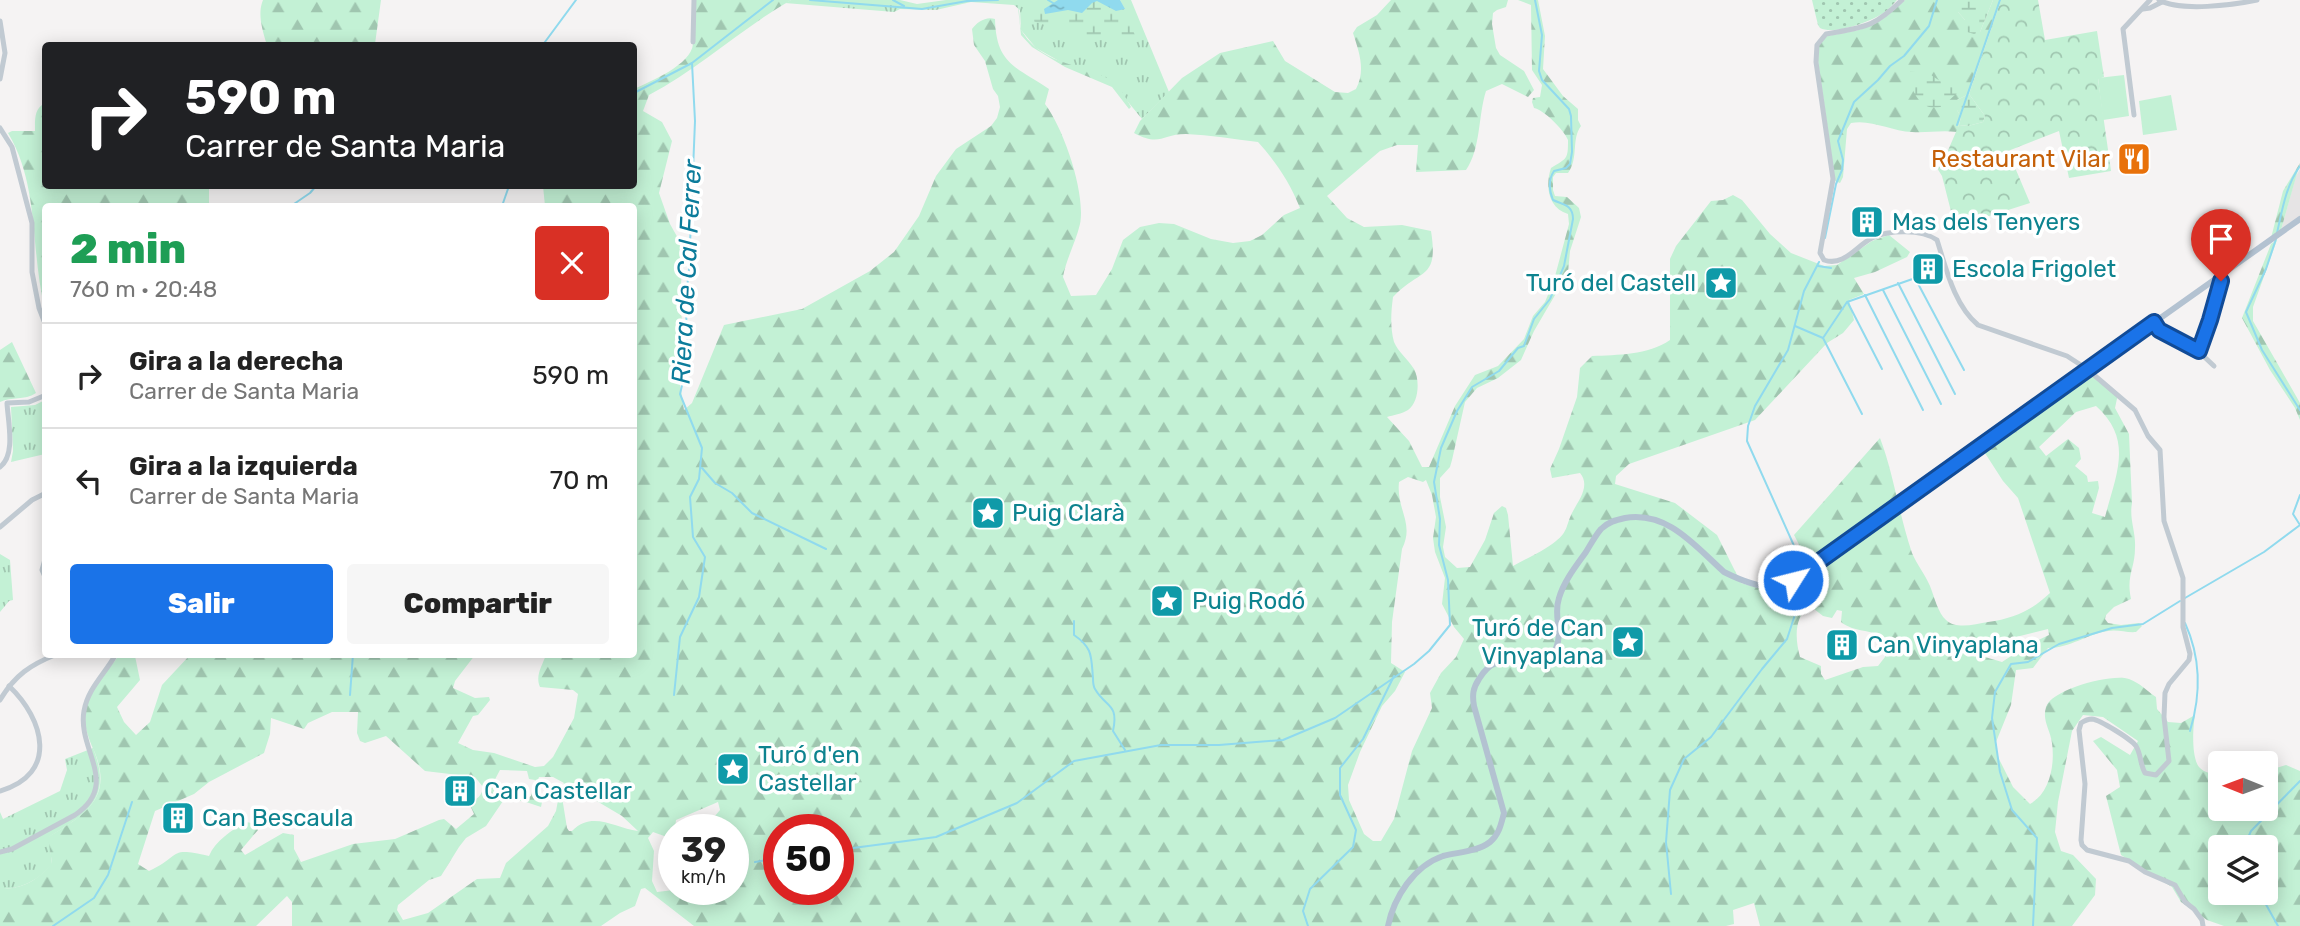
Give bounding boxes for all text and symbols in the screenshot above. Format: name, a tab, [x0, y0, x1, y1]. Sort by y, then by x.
text: 590 m	[185, 68, 337, 126]
icon: right	[70, 70, 161, 161]
text: Carrer de Santa Maria	[185, 127, 505, 165]
restaurant icon: Restaurant Vilar	[2115, 140, 2153, 178]
place label: Restaurant Vilar	[1931, 145, 2110, 173]
water label: Riera de Cal Ferrer	[666, 158, 708, 385]
building icon: Mas dels Tenyers	[1848, 203, 1886, 241]
place label: Mas dels Tenyers	[1892, 208, 2080, 236]
pin	[2191, 209, 2251, 281]
icon: arrive	[2202, 220, 2240, 258]
text: 2 min	[70, 224, 186, 274]
button: close	[535, 226, 609, 300]
building icon: Escola Frigolet	[1909, 250, 1947, 288]
place label: Escola Frigolet	[1952, 255, 2116, 283]
place icon: Turó del Castell	[1702, 264, 1740, 302]
place label: Turó del Castell	[1526, 269, 1696, 297]
text: 760 m · 20:48	[70, 275, 217, 303]
text: Gira a la derecha	[129, 346, 343, 377]
icon: right	[70, 357, 108, 395]
text: 590 m	[532, 360, 609, 391]
text: Carrer de Santa Maria	[129, 377, 359, 405]
text: Gira a la izquierda	[129, 451, 358, 482]
icon: left	[70, 462, 108, 500]
text: 70 m	[550, 465, 609, 496]
text: Carrer de Santa Maria	[129, 482, 359, 510]
place icon: Puig Clarà	[969, 494, 1007, 532]
place label: Puig Clarà	[1012, 499, 1125, 527]
position arrow	[1756, 543, 1830, 617]
button: Salir	[70, 564, 333, 644]
button: Compartir	[347, 564, 609, 644]
place icon: Puig Rodó	[1148, 582, 1186, 620]
place label: Puig Rodó	[1192, 587, 1305, 615]
place label: Turó de Can Vinyaplana	[1472, 614, 1604, 670]
place icon: Turó de Can Vinyaplana	[1609, 623, 1647, 661]
building icon: Can Vinyaplana	[1823, 626, 1861, 664]
place label: Can Vinyaplana	[1867, 631, 2039, 659]
place label: Turó d'en Castellar	[758, 741, 860, 797]
place icon: Turó d'en Castellar	[714, 750, 752, 788]
north arrow	[2208, 751, 2278, 821]
map controls	[2208, 751, 2278, 905]
building icon: Can Castellar	[441, 772, 479, 810]
place label: Can Castellar	[484, 777, 632, 805]
building icon: Can Bescaula	[159, 799, 197, 837]
place label: Can Bescaula	[202, 804, 353, 832]
speed limit sign: 50	[763, 814, 854, 905]
text: 39	[681, 829, 726, 871]
button: layers	[2208, 835, 2278, 905]
text: km/h	[681, 866, 726, 888]

